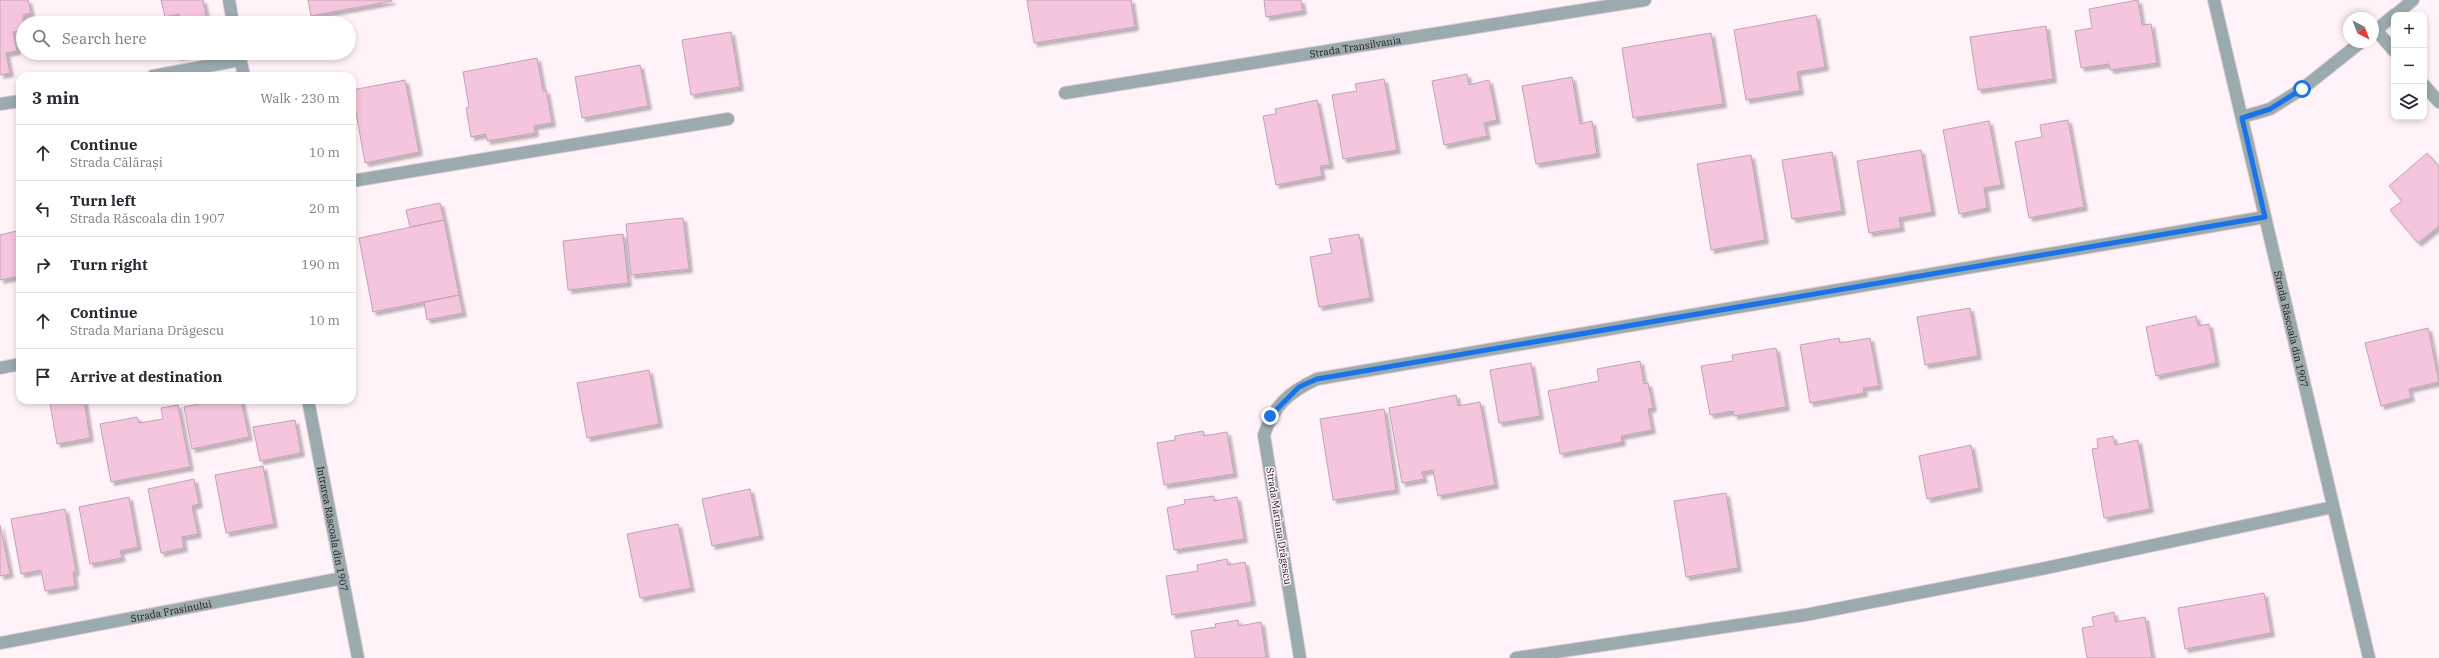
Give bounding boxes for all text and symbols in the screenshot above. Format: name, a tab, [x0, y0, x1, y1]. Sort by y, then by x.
north arrow	[2343, 12, 2379, 48]
map controls	[2391, 12, 2427, 120]
button: +	[2391, 12, 2427, 48]
search box	[16, 16, 356, 60]
icon: search	[30, 27, 52, 49]
text: Search here	[62, 29, 147, 48]
street label: Strada Transilvania	[1309, 33, 1403, 60]
button: −	[2391, 48, 2427, 84]
route start	[2293, 80, 2311, 98]
button: layers	[2391, 84, 2427, 120]
text: 3 min	[32, 87, 80, 109]
text: Walk · 230 m	[261, 90, 340, 107]
text: Continue	[70, 135, 137, 154]
icon: ahead	[32, 142, 54, 164]
text: 10 m	[309, 144, 340, 161]
text: Strada Călărași	[70, 154, 163, 171]
text: Turn left	[70, 191, 136, 210]
icon: left	[32, 198, 54, 220]
text: 20 m	[309, 200, 340, 217]
text: Strada Răscoala din 1907	[70, 210, 225, 227]
icon: right	[32, 254, 54, 276]
text: Turn right	[70, 255, 148, 274]
text: 190 m	[301, 256, 340, 273]
street label: Strada Răscoala din 1907	[2271, 269, 2312, 389]
text: Continue	[70, 303, 137, 322]
icon: ahead	[32, 310, 54, 332]
text: 10 m	[309, 312, 340, 329]
text: Strada Mariana Drăgescu	[70, 322, 224, 339]
icon: arrive	[32, 366, 54, 388]
text: Arrive at destination	[70, 367, 222, 386]
route end	[1261, 407, 1279, 425]
street label: Intrarea Răscoala din 1907	[314, 465, 351, 592]
street label: Strada Mariana Drăgescu	[1263, 467, 1295, 585]
street label: Strada Frasinului	[129, 597, 213, 625]

